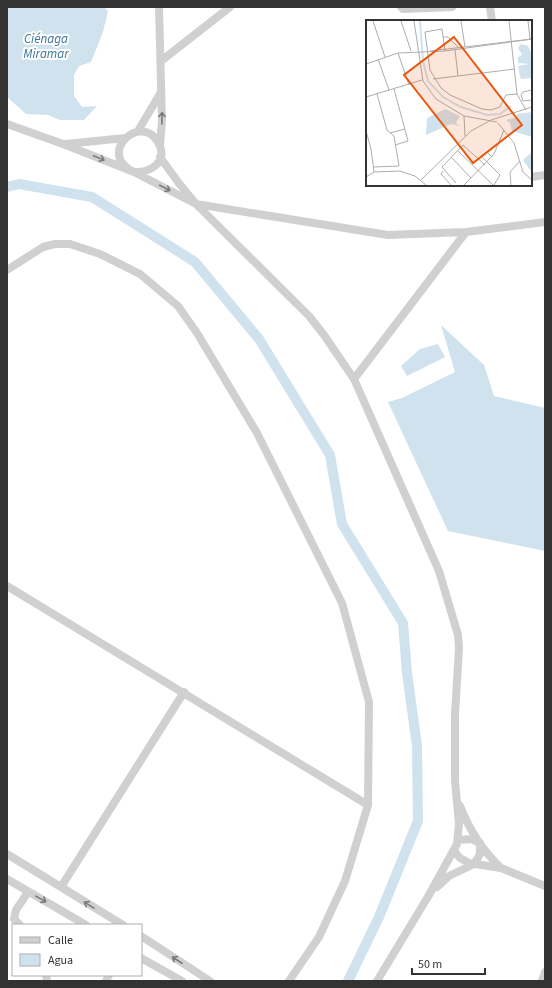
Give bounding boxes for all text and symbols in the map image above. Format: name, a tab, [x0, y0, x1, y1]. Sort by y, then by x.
inset map	[366, 20, 532, 186]
water label: Ciénaga Miramar	[23, 30, 69, 63]
one-way arrow	[158, 112, 166, 125]
one-way arrow	[92, 155, 104, 163]
one-way arrow	[159, 185, 171, 192]
one-way arrow	[35, 896, 47, 903]
one-way arrow	[83, 900, 95, 908]
legend	[12, 924, 142, 976]
text: Calle	[48, 932, 73, 949]
scale bar	[412, 950, 485, 976]
text: Agua	[48, 952, 73, 969]
one-way arrow	[172, 956, 183, 964]
text: 50 m	[418, 956, 442, 973]

